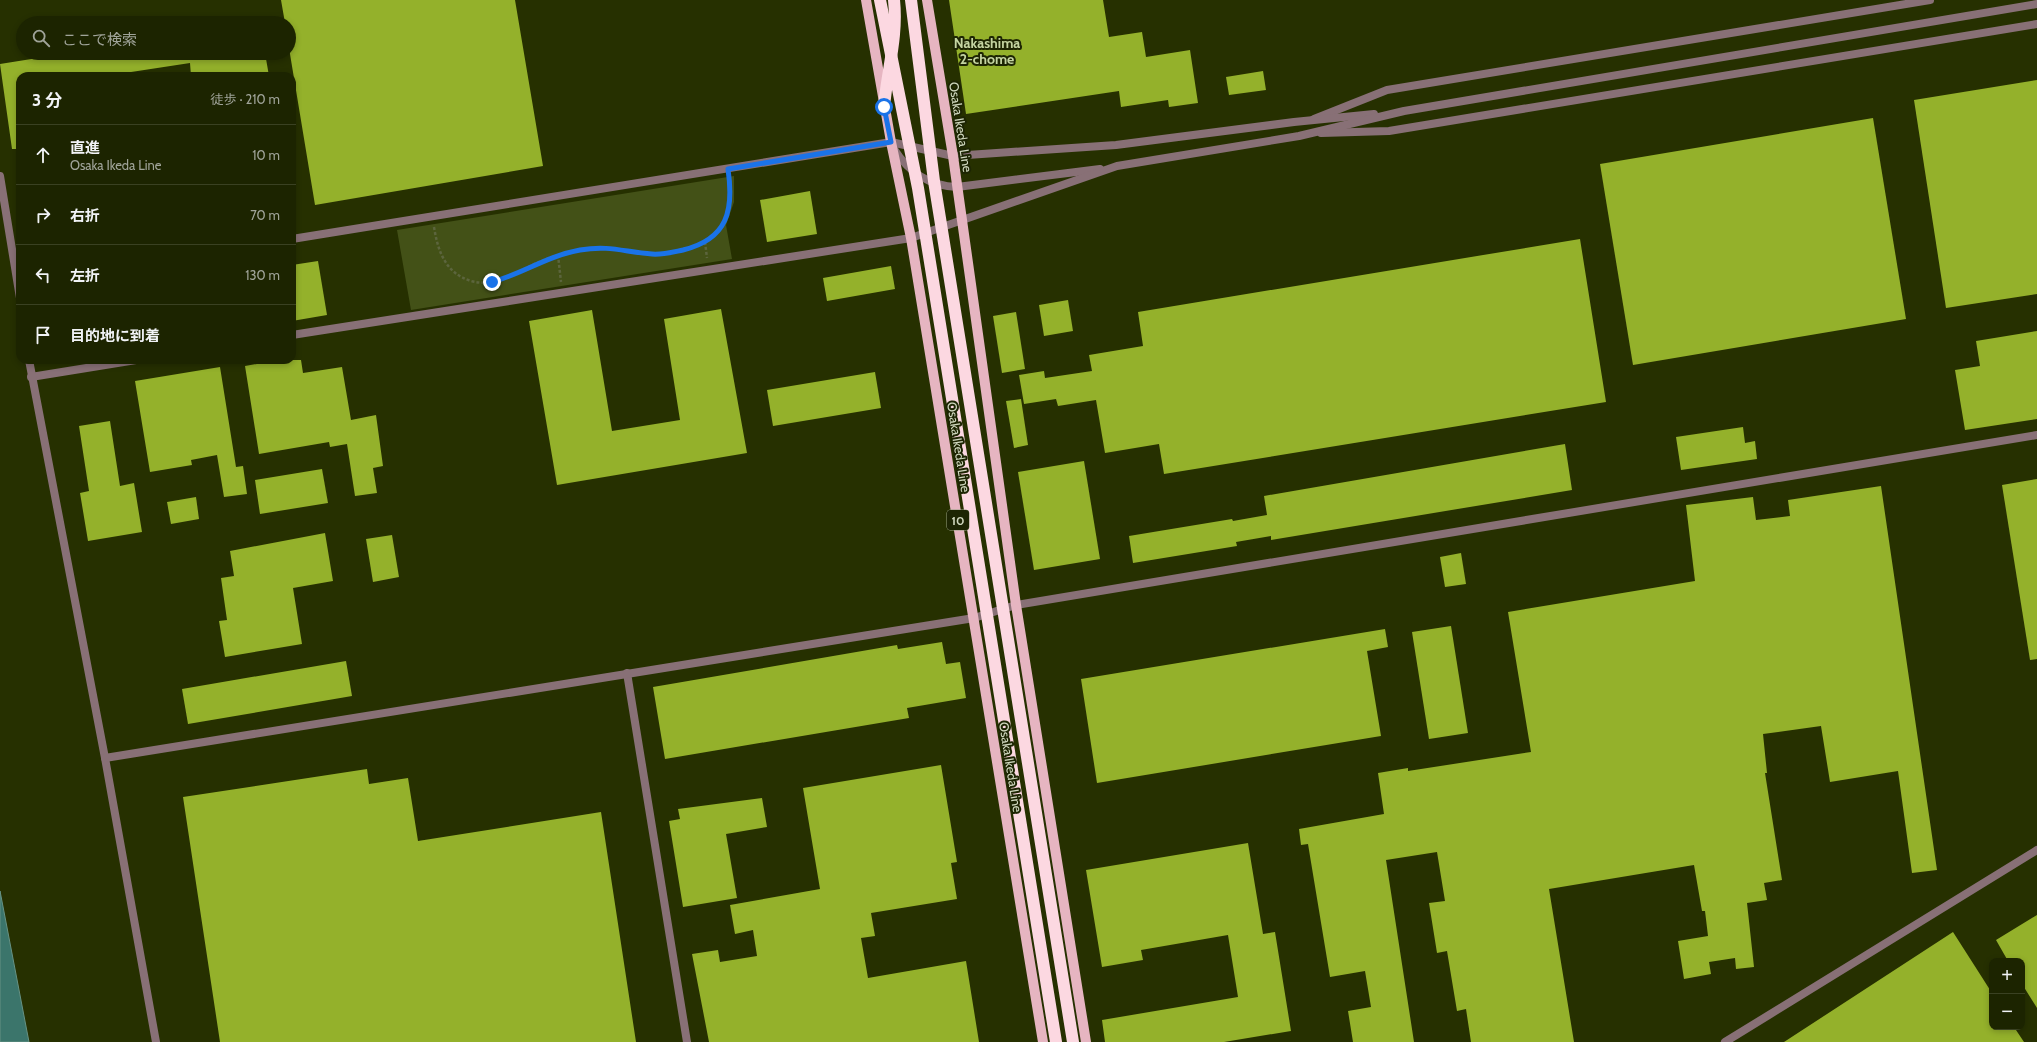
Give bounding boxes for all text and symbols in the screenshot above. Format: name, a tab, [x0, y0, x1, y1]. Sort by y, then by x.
search box	[16, 16, 296, 60]
icon: search	[30, 27, 52, 49]
text: ここで検索	[62, 31, 137, 49]
district label: Nakashima 2-chome	[954, 34, 1020, 68]
street label: Osaka Ikeda Line	[946, 81, 976, 174]
text: 3 分	[32, 90, 62, 110]
text: 徒歩 · 210 m	[211, 91, 280, 107]
route start	[875, 98, 893, 116]
text: 直進	[70, 139, 100, 157]
icon: ahead	[32, 144, 54, 166]
text: 10 m	[252, 147, 280, 163]
text: Osaka Ikeda Line	[70, 157, 161, 173]
icon: right	[32, 204, 54, 226]
text: 右折	[70, 207, 100, 225]
text: 70 m	[250, 207, 280, 223]
icon: left	[32, 264, 54, 286]
text: 左折	[70, 267, 100, 285]
text: 130 m	[245, 267, 280, 283]
route end	[483, 273, 501, 291]
icon: arrive	[32, 324, 54, 346]
text: 目的地に到着	[70, 327, 160, 345]
street label: Osaka Ikeda Line	[944, 401, 974, 494]
road number: 10	[947, 510, 969, 530]
street label: Osaka Ikeda Line	[996, 721, 1026, 814]
map controls	[1989, 958, 2025, 1030]
button: +	[1989, 958, 2025, 994]
button: −	[1989, 994, 2025, 1030]

